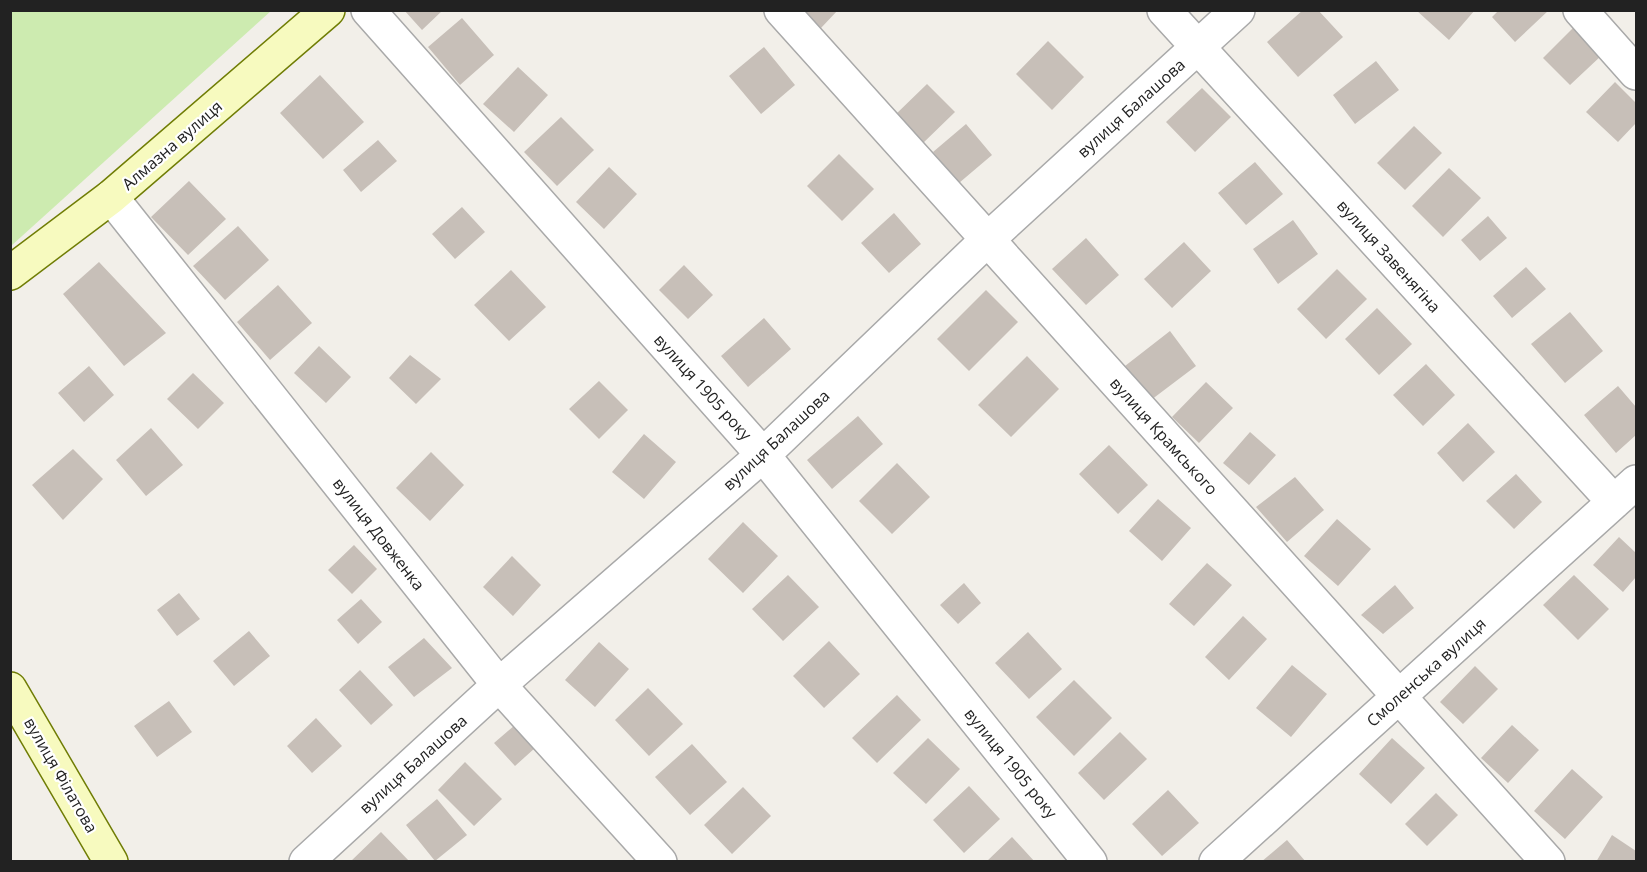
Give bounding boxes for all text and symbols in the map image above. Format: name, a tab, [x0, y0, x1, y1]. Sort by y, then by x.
street label: вулиця Балашова	[1072, 54, 1190, 162]
street label: Алмазна вулиця	[117, 95, 227, 195]
street label: вулиця Завенягіна	[1332, 195, 1446, 317]
street label: вулиця 1905 року	[649, 329, 757, 446]
street label: вулиця Крамського	[1105, 372, 1223, 500]
street label: вулиця Балашова	[718, 385, 834, 495]
street label: вулиця Довженка	[328, 473, 430, 595]
street label: Смоленська вулиця	[1362, 612, 1490, 732]
street label: вулиця 1905 року	[960, 703, 1063, 824]
street label: вулиця Балашова	[354, 710, 472, 818]
street label: вулиця Філатова	[19, 713, 103, 837]

